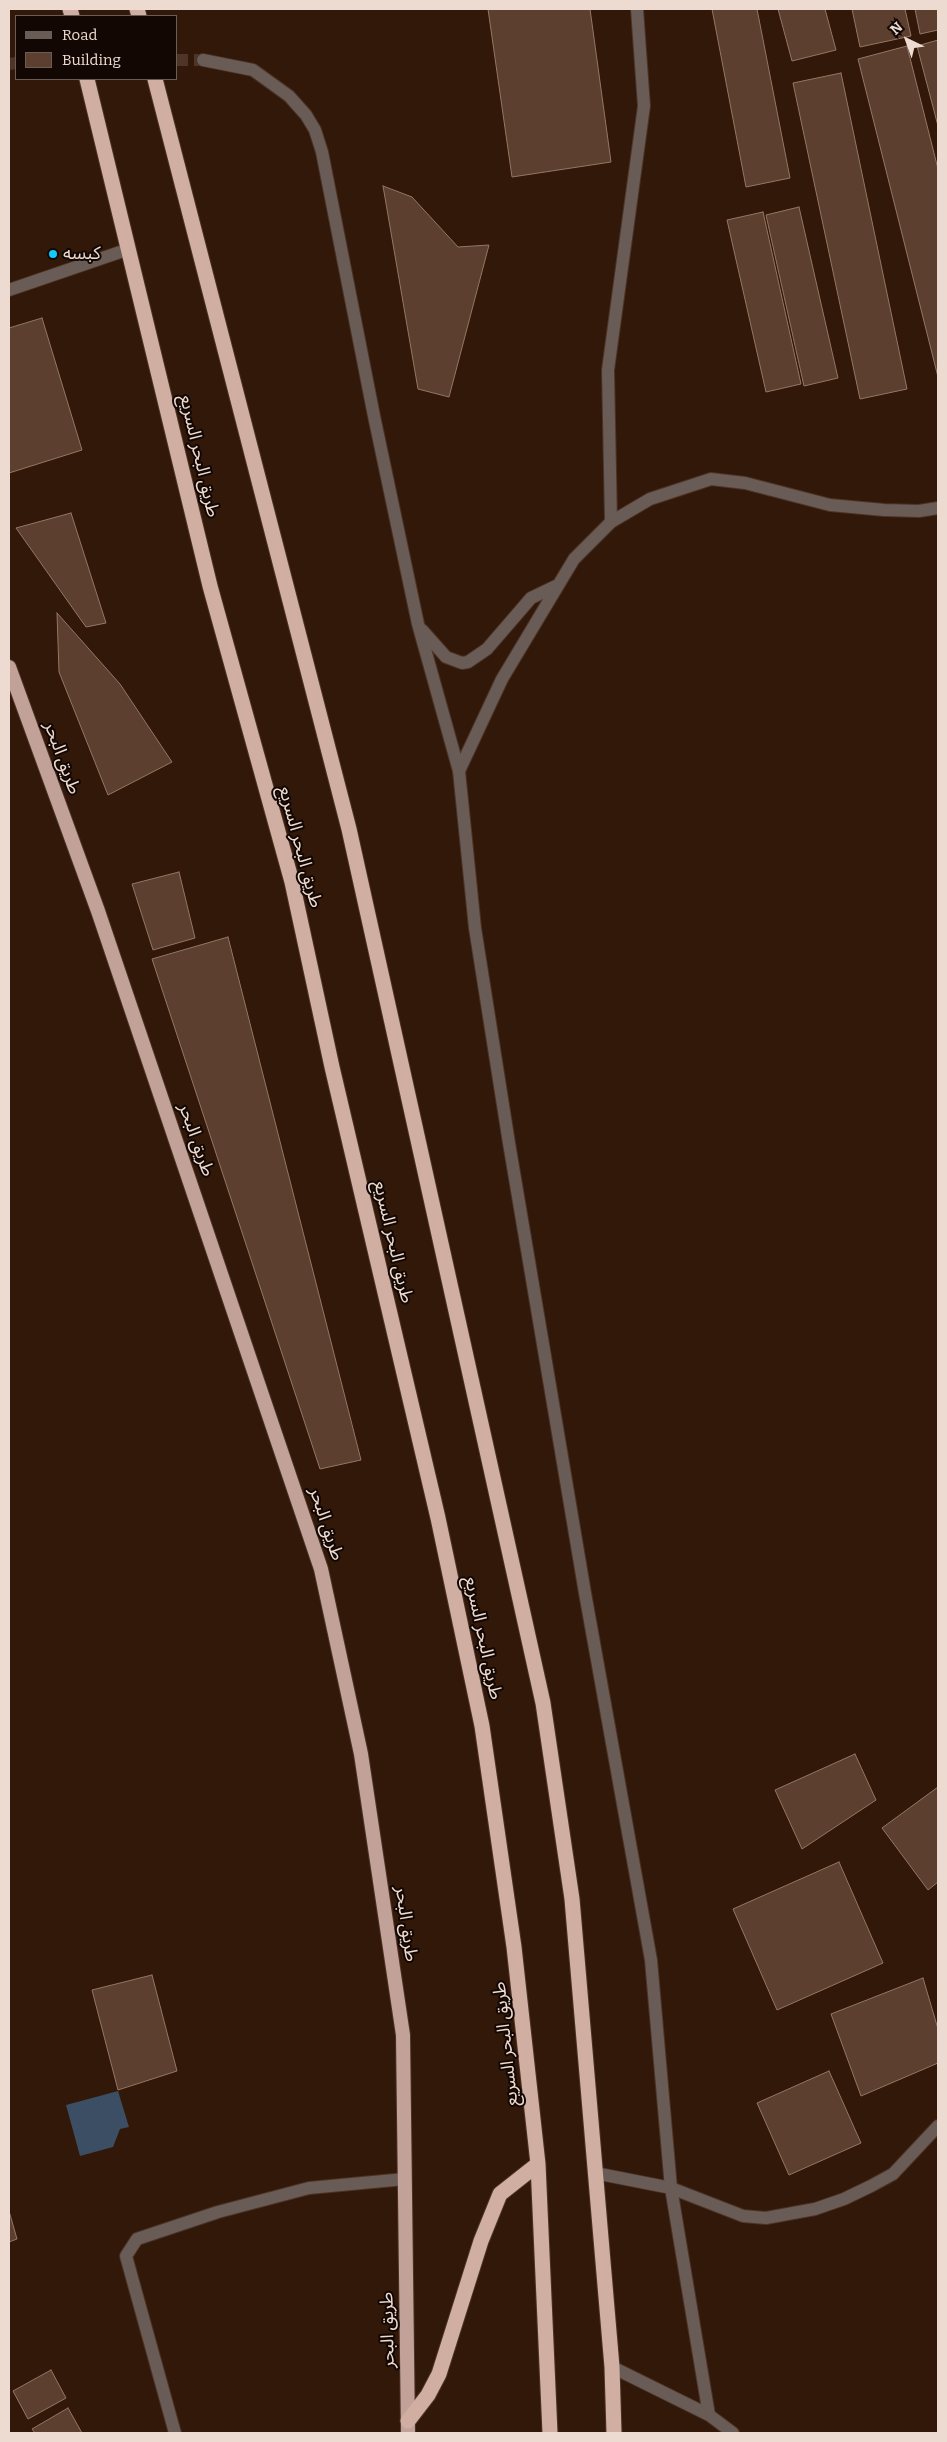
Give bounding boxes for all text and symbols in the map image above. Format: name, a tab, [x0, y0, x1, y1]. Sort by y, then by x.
legend	[15, 15, 178, 80]
north arrow	[882, 15, 932, 65]
text: N	[887, 19, 906, 38]
text: Road	[62, 26, 97, 44]
text: Building	[62, 51, 121, 69]
place label: كبسه	[63, 243, 101, 265]
marker: كبسه	[47, 248, 59, 260]
street label: طريق البحر السريع	[174, 392, 224, 520]
street label: طريق البحر	[39, 719, 85, 797]
street label: طريق البحر السريع	[273, 784, 327, 910]
street label: طريق البحر	[173, 1101, 219, 1179]
street label: طريق البحر السريع	[368, 1178, 418, 1306]
street label: طريق البحر	[304, 1485, 348, 1563]
street label: طريق البحر السريع	[459, 1574, 507, 1702]
street label: طريق البحر	[390, 1885, 422, 1963]
street label: طريق البحر السريع	[489, 1981, 523, 2107]
street label: طريق البحر	[377, 2292, 399, 2368]

